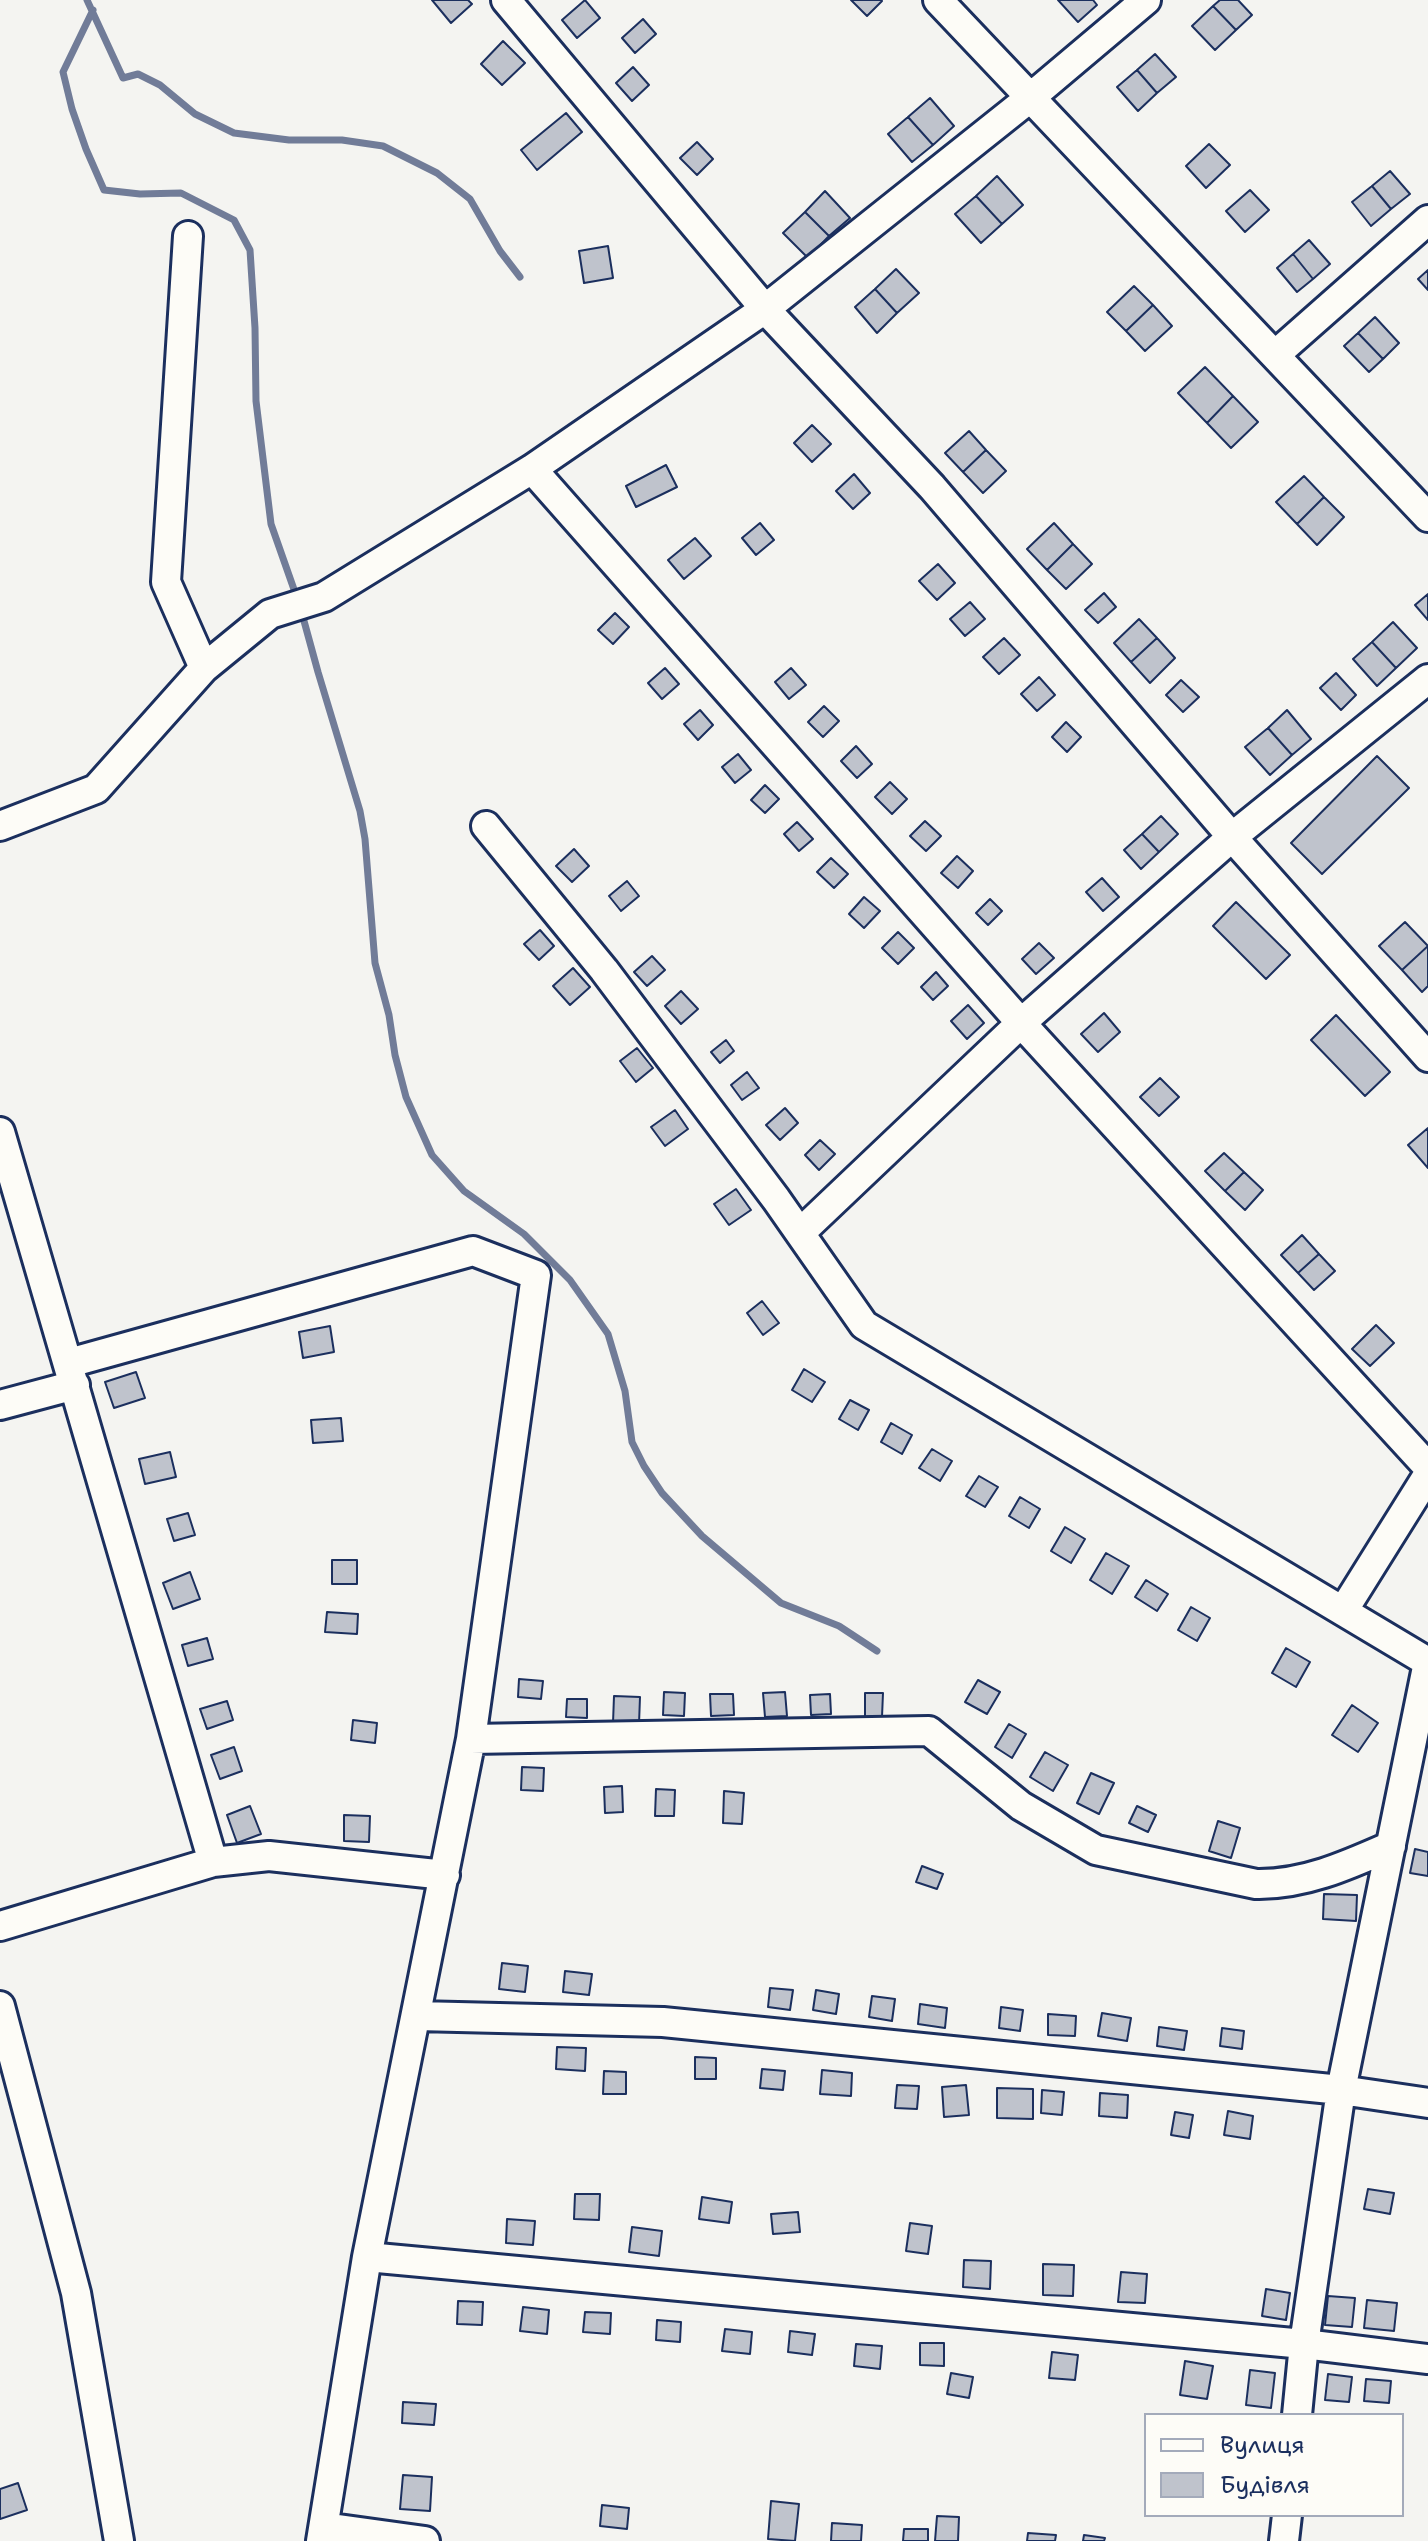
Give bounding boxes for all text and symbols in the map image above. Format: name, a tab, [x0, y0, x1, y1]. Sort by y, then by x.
legend	[1144, 2413, 1404, 2517]
text: Вулиця	[1220, 2429, 1305, 2461]
text: Будівля	[1220, 2469, 1310, 2501]

